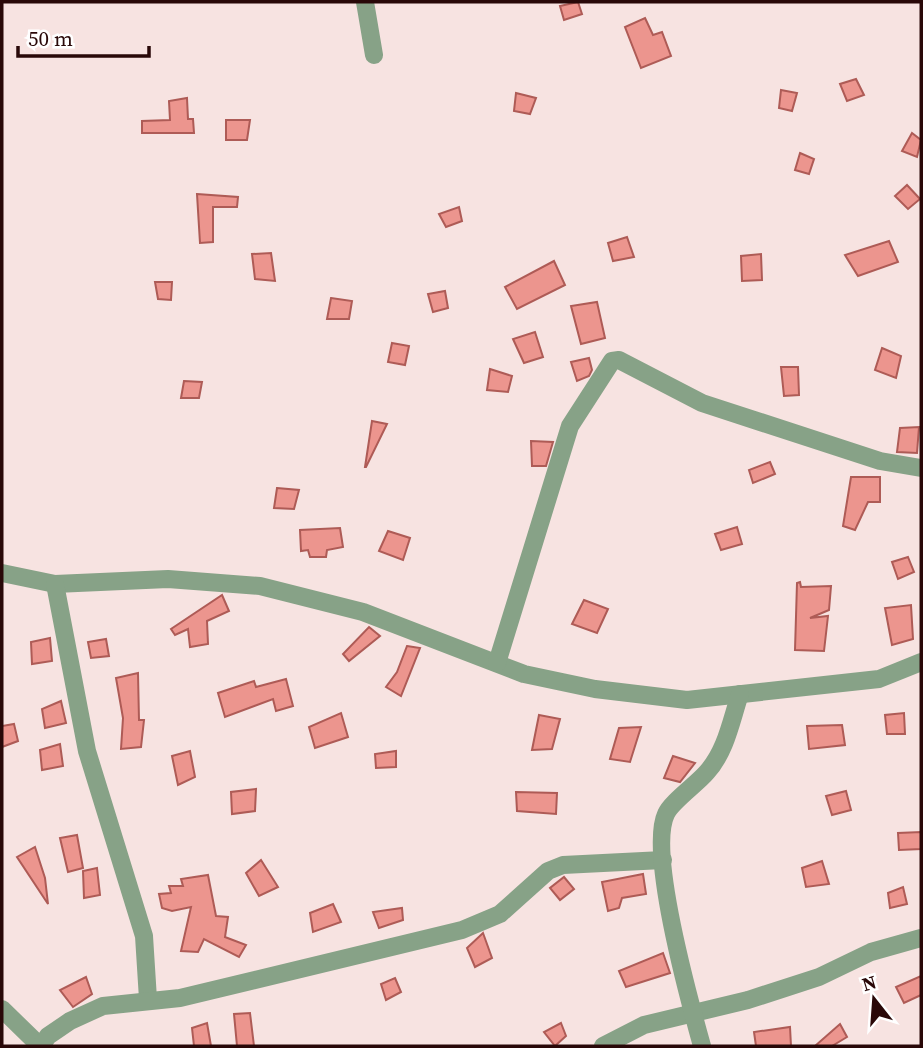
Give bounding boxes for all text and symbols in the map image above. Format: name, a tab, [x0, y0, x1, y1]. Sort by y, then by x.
scale bar	[18, 14, 149, 58]
text: 50 m	[28, 24, 73, 53]
north arrow	[839, 964, 909, 1034]
text: N	[859, 968, 880, 997]

